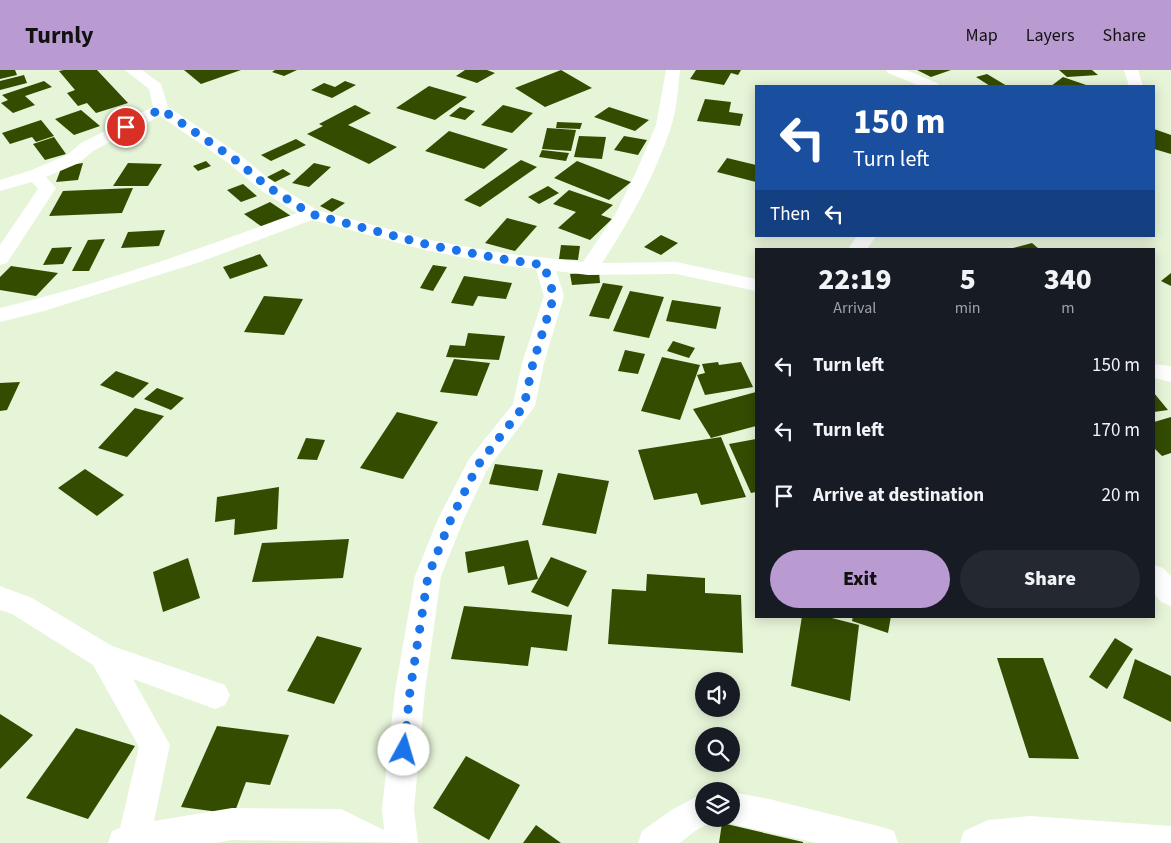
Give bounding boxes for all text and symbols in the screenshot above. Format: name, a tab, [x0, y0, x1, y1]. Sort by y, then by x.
text: Turnly	[25, 18, 94, 53]
text: Map	[966, 23, 998, 48]
text: Layers	[1026, 23, 1075, 48]
text: Share	[1103, 23, 1146, 48]
text: 150 m	[853, 97, 945, 147]
icon: left	[770, 105, 835, 170]
pin	[105, 106, 147, 148]
icon: arrive	[112, 113, 140, 141]
text: Turn left	[853, 143, 929, 175]
icon: left	[820, 200, 848, 228]
text: Then	[770, 201, 810, 228]
text: 22:19	[818, 258, 892, 301]
text: 5	[960, 258, 976, 301]
text: 340	[1044, 258, 1092, 301]
text: Arrival	[833, 297, 876, 319]
text: min	[955, 297, 981, 319]
text: m	[1061, 297, 1074, 319]
icon: left	[770, 352, 798, 380]
text: Turn left	[813, 352, 884, 379]
text: 150 m	[1092, 352, 1140, 379]
icon: left	[770, 417, 798, 445]
text: Turn left	[813, 417, 884, 444]
text: 170 m	[1092, 417, 1140, 444]
icon: arrive	[770, 482, 798, 510]
text: Arrive at destination	[813, 482, 984, 509]
text: 20 m	[1102, 482, 1140, 509]
button: Exit	[770, 550, 950, 608]
button: Share	[960, 550, 1140, 608]
map controls	[695, 672, 740, 827]
button: sound	[695, 672, 740, 717]
position arrow	[377, 723, 429, 775]
button: search	[695, 727, 740, 772]
button: layers	[695, 782, 740, 827]

